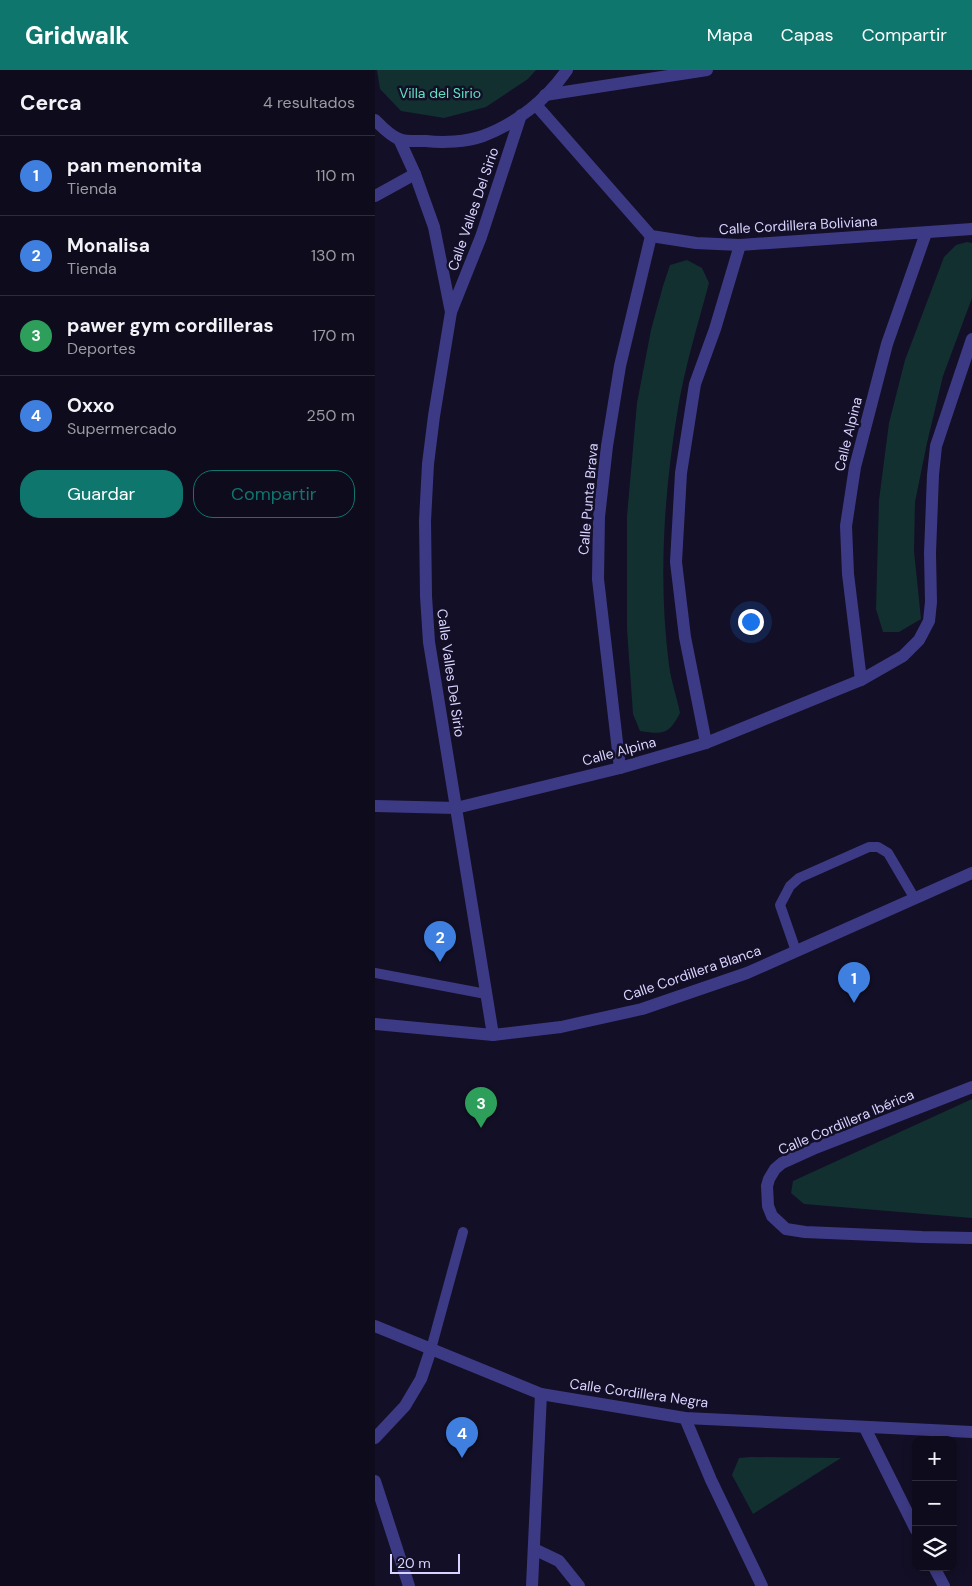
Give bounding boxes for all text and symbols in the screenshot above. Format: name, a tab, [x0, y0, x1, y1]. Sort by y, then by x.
text: Gridwalk	[25, 20, 129, 51]
text: Mapa	[707, 23, 753, 47]
text: Capas	[781, 23, 834, 47]
text: Compartir	[862, 23, 947, 47]
park label: Villa del Sirio	[399, 84, 481, 102]
text: Cerca	[20, 89, 82, 117]
text: 4 resultados	[263, 92, 355, 113]
street label: Calle Valles Del Sirio	[443, 145, 503, 273]
text: pan menomita	[67, 153, 202, 178]
text: 1	[33, 165, 39, 186]
text: 110 m	[316, 165, 355, 186]
text: Tienda	[67, 178, 117, 199]
street label: Calle Cordillera Boliviana	[718, 212, 878, 238]
text: Monalisa	[67, 233, 150, 258]
text: 2	[31, 245, 41, 266]
text: 130 m	[311, 245, 355, 266]
text: Tienda	[67, 258, 117, 279]
text: pawer gym cordilleras	[67, 313, 274, 338]
text: 3	[31, 325, 41, 346]
text: 170 m	[312, 325, 355, 346]
text: Deportes	[67, 338, 136, 359]
text: Oxxo	[67, 393, 115, 418]
street label: Calle Alpina	[830, 395, 866, 473]
text: 4	[31, 405, 41, 426]
text: 250 m	[307, 405, 355, 426]
text: Supermercado	[67, 418, 177, 439]
street label: Calle Punta Brava	[574, 442, 602, 556]
button: Guardar	[20, 470, 183, 518]
button: Compartir	[193, 470, 355, 518]
street label: Calle Valles Del Sirio	[433, 608, 469, 738]
your location	[738, 609, 764, 635]
street label: Calle Alpina	[580, 732, 658, 770]
pin: 2	[424, 921, 456, 962]
street label: Calle Cordillera Blanca	[621, 941, 763, 1005]
pin: 1	[838, 962, 870, 1003]
street label: Calle Cordillera Ibérica	[775, 1085, 917, 1159]
pin: 3	[465, 1087, 497, 1128]
street label: Calle Cordillera Negra	[568, 1374, 710, 1412]
pin: 4	[446, 1417, 478, 1458]
map controls	[912, 1436, 957, 1571]
button: +	[912, 1436, 957, 1481]
button: −	[912, 1481, 957, 1526]
button: layers	[912, 1526, 957, 1571]
scale bar	[390, 1551, 460, 1574]
text: 20 m	[397, 1554, 431, 1572]

